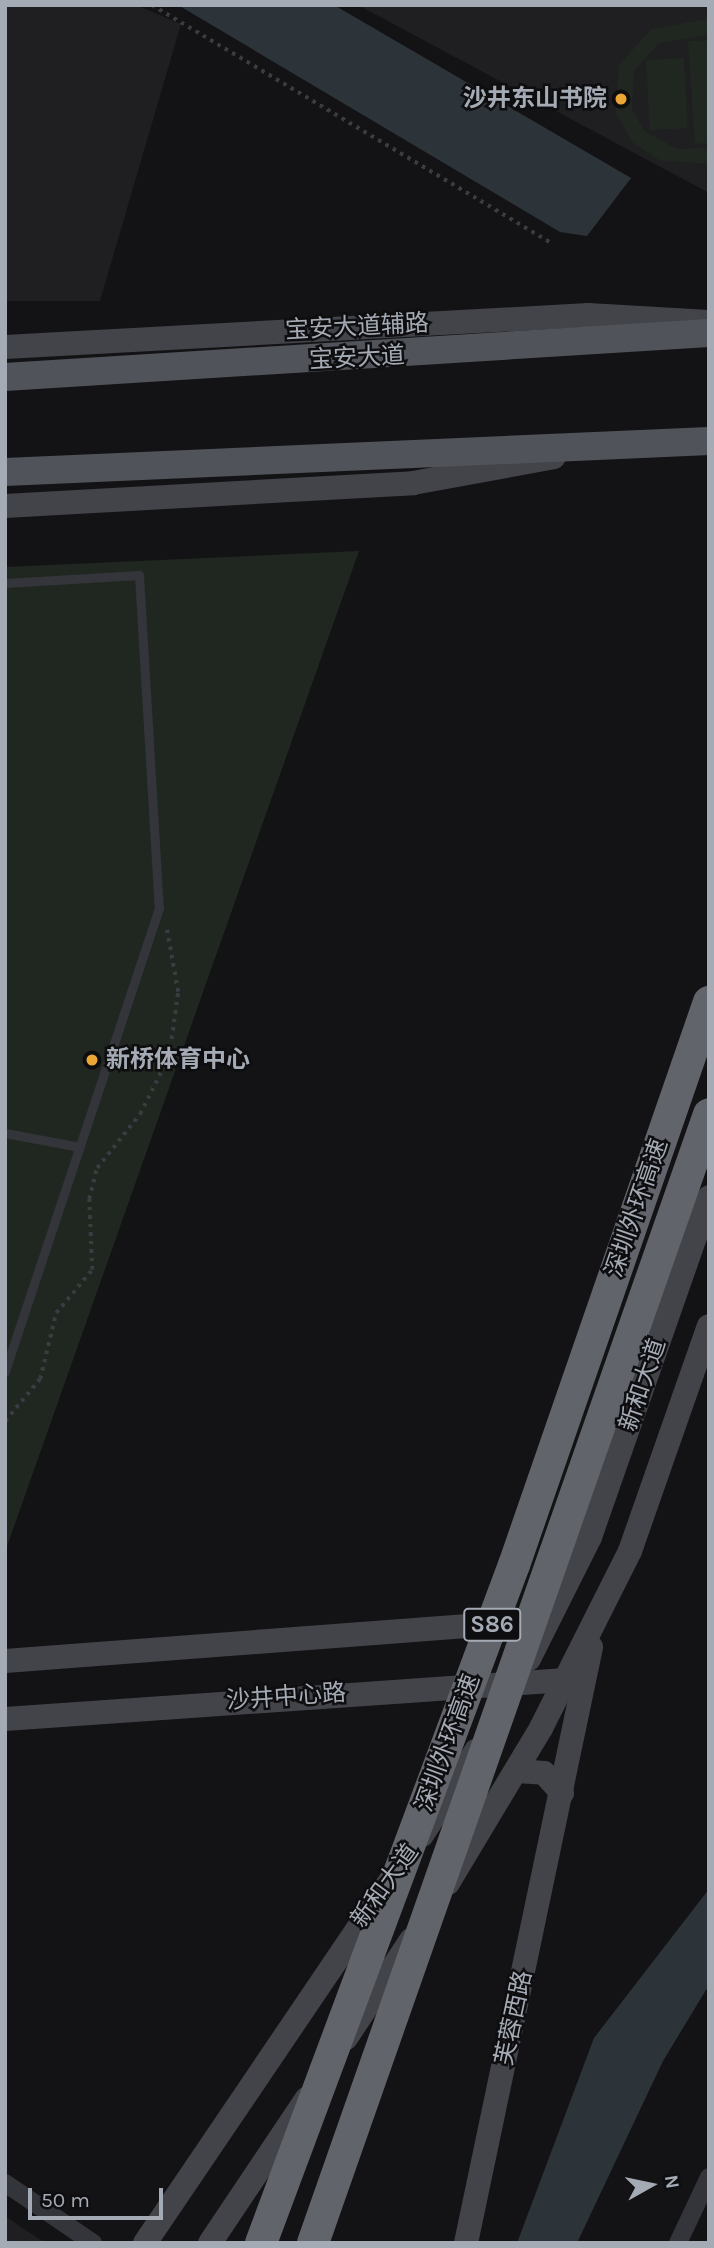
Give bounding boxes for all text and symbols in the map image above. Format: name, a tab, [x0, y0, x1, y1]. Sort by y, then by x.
place label: 沙井东山书院	[463, 85, 607, 113]
marker: 沙井东山书院	[613, 91, 629, 107]
street label: 宝安大道辅路	[284, 309, 430, 345]
street label: 宝安大道	[308, 341, 406, 375]
place label: 新桥体育中心	[106, 1046, 250, 1074]
marker: 新桥体育中心	[84, 1052, 100, 1068]
street label: 深圳外环高速	[600, 1135, 674, 1281]
street label: 新和大道	[614, 1335, 672, 1435]
road number: S86	[462, 1606, 522, 1644]
street label: 深圳外环高速	[410, 1670, 486, 1816]
street label: 沙井中心路	[225, 1678, 347, 1716]
street label: 新和大道	[345, 1839, 425, 1933]
street label: 芙蓉西路	[490, 1968, 538, 2068]
north arrow	[616, 2150, 686, 2220]
text: N	[660, 2173, 684, 2190]
scale bar	[32, 2174, 166, 2218]
text: 50 m	[41, 2188, 90, 2212]

